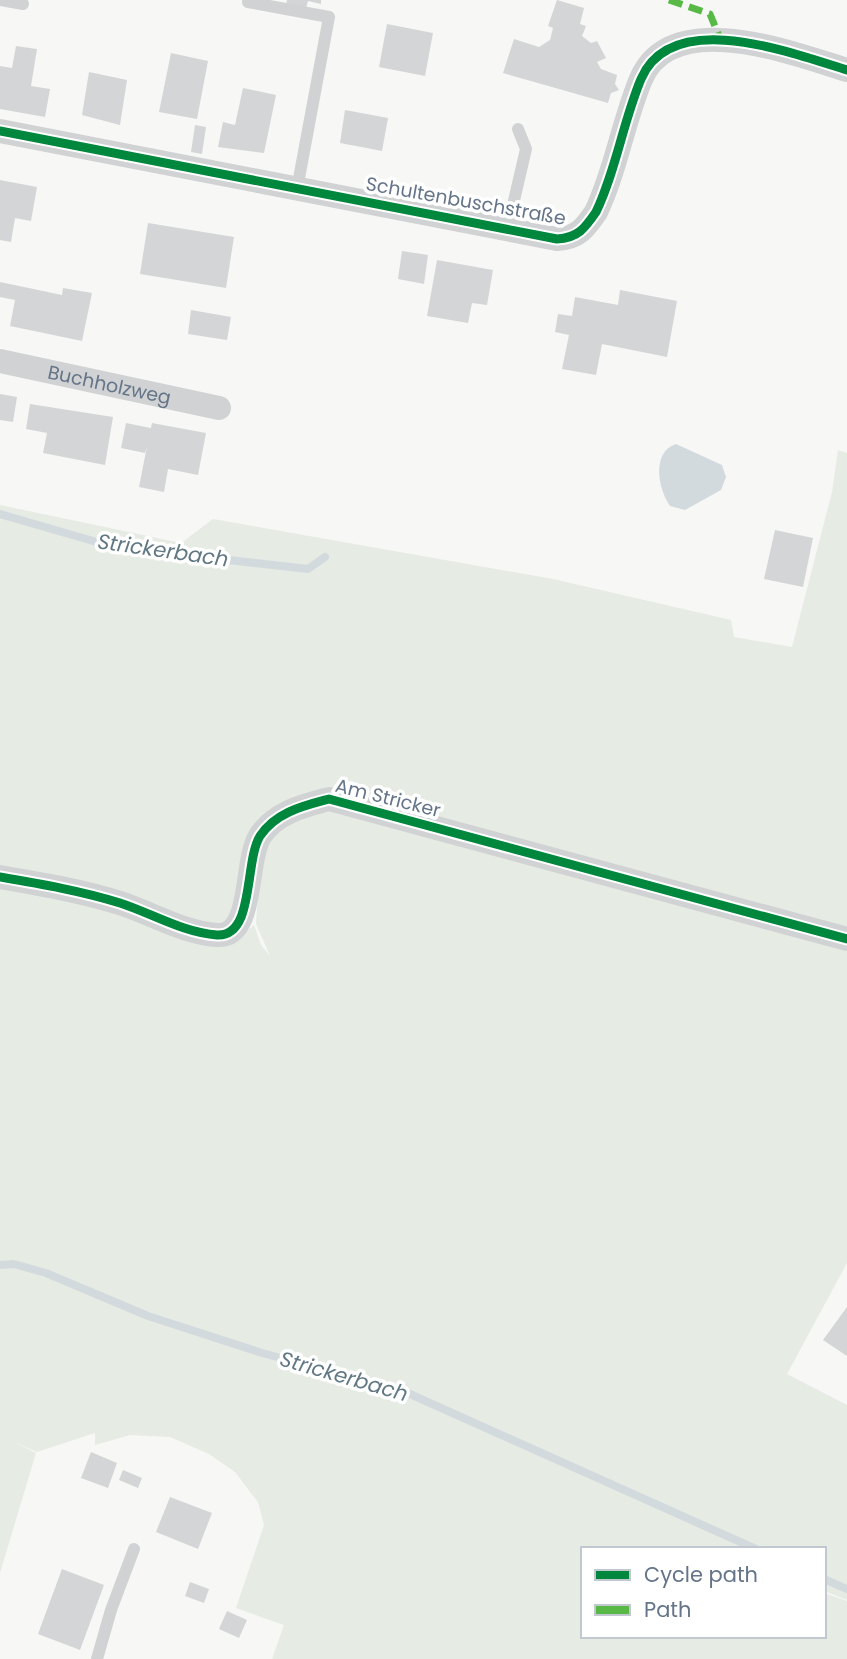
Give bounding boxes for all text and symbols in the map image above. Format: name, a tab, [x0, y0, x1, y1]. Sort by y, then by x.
street label: Schultenbuschstraße	[364, 170, 568, 232]
street label: Buchholzweg	[45, 358, 174, 411]
water label: Strickerbach	[96, 526, 230, 574]
street label: Am Stricker	[333, 772, 443, 824]
water label: Strickerbach	[277, 1344, 411, 1408]
legend	[581, 1547, 826, 1638]
text: Cycle path	[644, 1560, 758, 1589]
text: Path	[644, 1595, 691, 1624]

